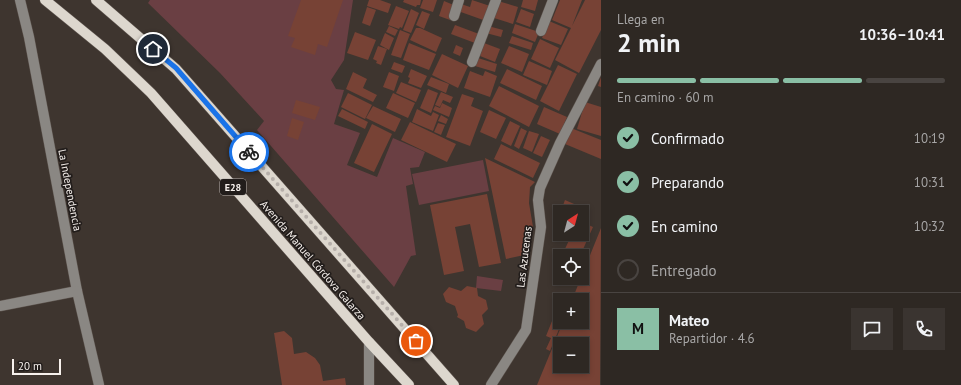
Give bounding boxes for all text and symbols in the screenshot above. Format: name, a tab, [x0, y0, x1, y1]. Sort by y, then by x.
text: Llega en	[617, 11, 665, 28]
text: 10:36–10:41	[859, 25, 945, 44]
text: 2 min	[617, 26, 680, 59]
pin	[136, 32, 170, 66]
icon: home	[142, 38, 164, 60]
text: En camino · 60 m	[617, 89, 714, 106]
icon: check	[617, 127, 639, 149]
text: Confirmado	[651, 129, 724, 148]
text: 10:19	[914, 130, 945, 147]
courier	[229, 132, 269, 172]
icon: bike	[238, 141, 260, 163]
street label: La Independencia	[55, 148, 85, 232]
icon: check	[617, 171, 639, 193]
text: Preparando	[651, 173, 724, 192]
text: 10:31	[914, 174, 945, 191]
road number: E28	[220, 179, 246, 195]
street label: Avenida Manuel Córdova Galarza	[257, 197, 369, 323]
north arrow	[553, 205, 589, 241]
map controls	[553, 205, 589, 373]
icon: check	[617, 215, 639, 237]
text: En camino	[651, 217, 718, 236]
text: 10:32	[914, 218, 945, 235]
street label: Las Azucenas	[513, 225, 535, 288]
button: locate	[553, 249, 589, 285]
text: Entregado	[651, 261, 717, 280]
button: +	[553, 293, 589, 329]
button: chat	[851, 308, 893, 350]
button: phone	[903, 308, 945, 350]
text: Mateo	[669, 311, 709, 330]
text: M	[632, 319, 644, 338]
pin	[399, 324, 433, 358]
icon: bag	[405, 330, 427, 352]
text: Repartidor · 4.6	[669, 330, 755, 347]
button: −	[553, 337, 589, 373]
scale bar	[12, 357, 61, 376]
text: 20 m	[18, 359, 42, 373]

